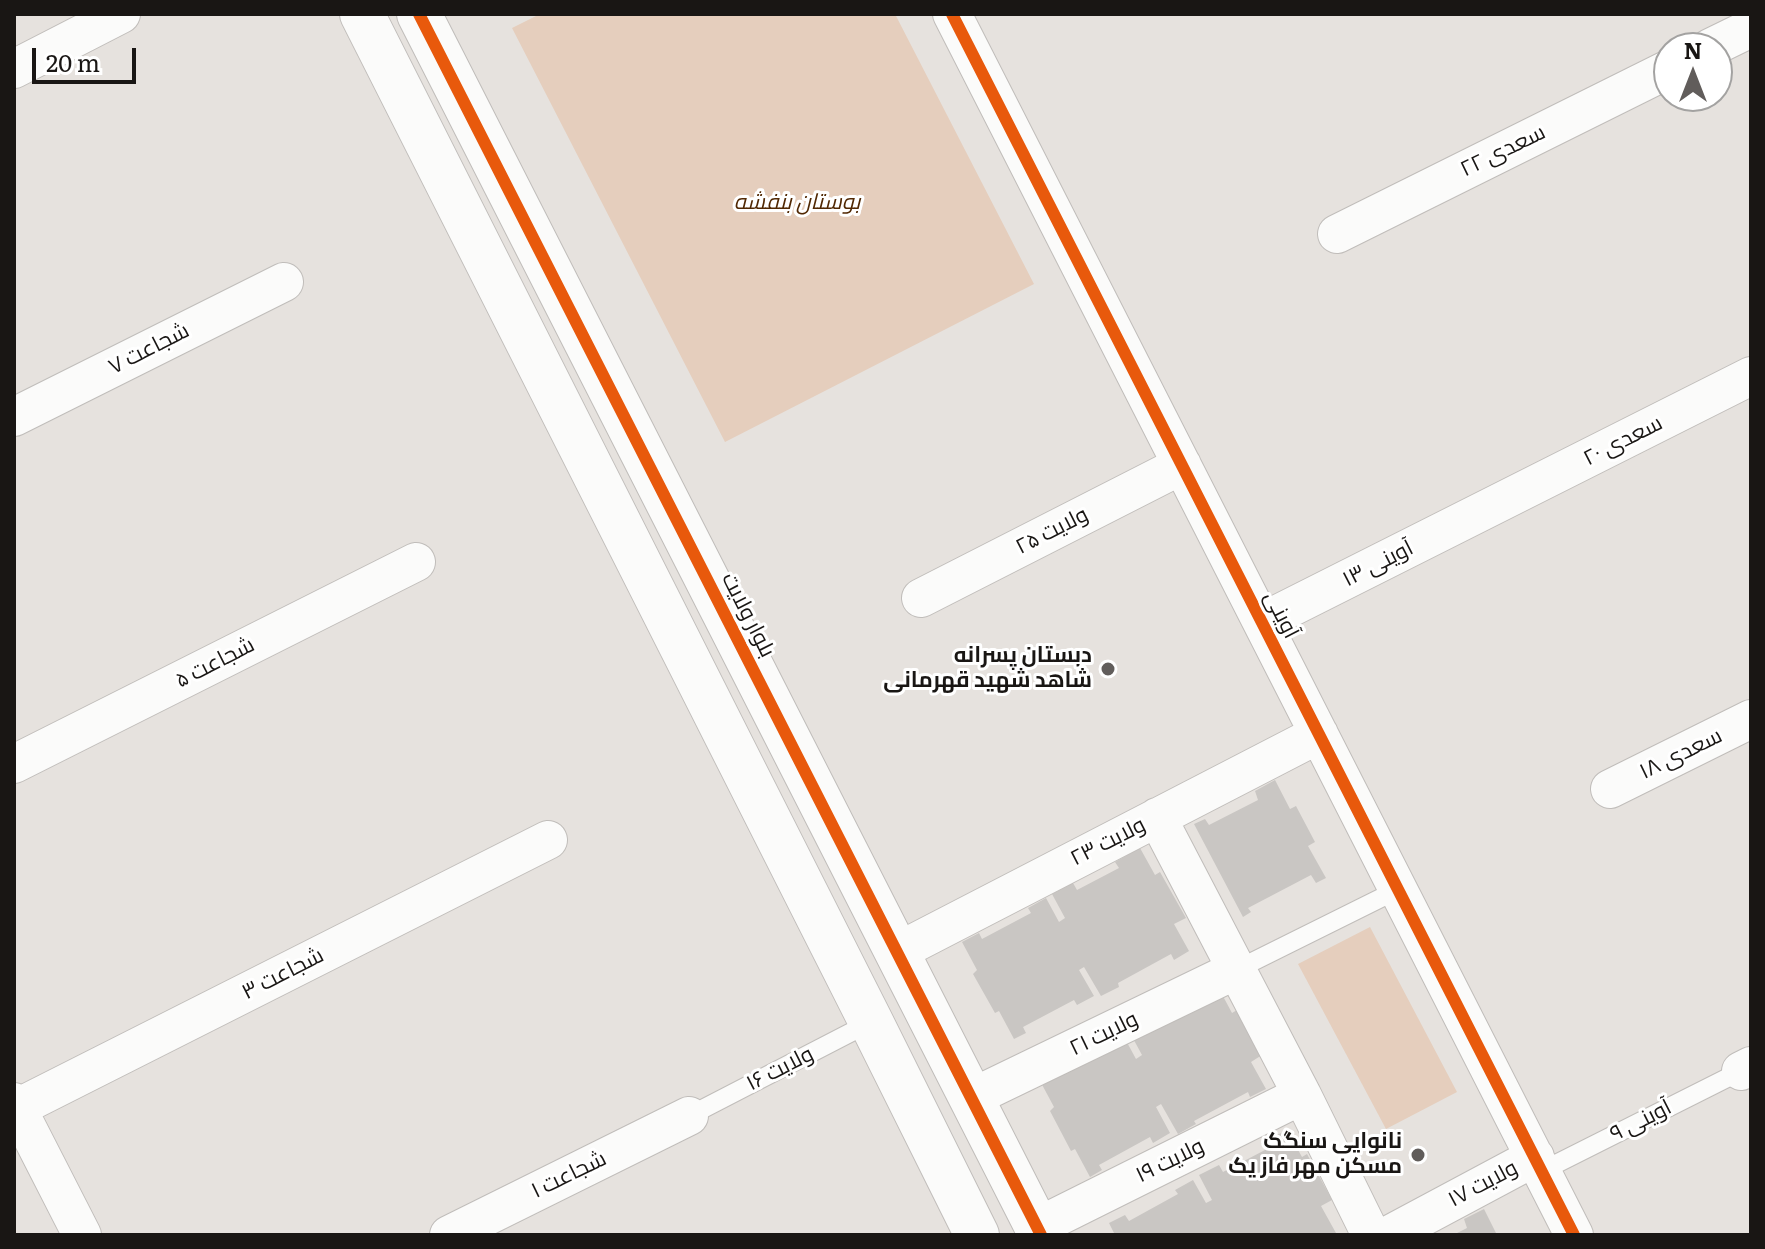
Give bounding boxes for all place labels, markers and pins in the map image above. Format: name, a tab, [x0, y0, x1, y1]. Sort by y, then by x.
place label: دبستان پسرانه شاهد شهید قهرمانی	[883, 643, 1092, 694]
marker: دبستان پسرانه شاهد شهید قهرمانی	[1099, 660, 1117, 678]
place label: نانوایی سنگک مسکن مهر فاز یک	[1228, 1129, 1402, 1180]
marker: نانوایی سنگک مسکن مهر فاز یک	[1409, 1146, 1427, 1164]

